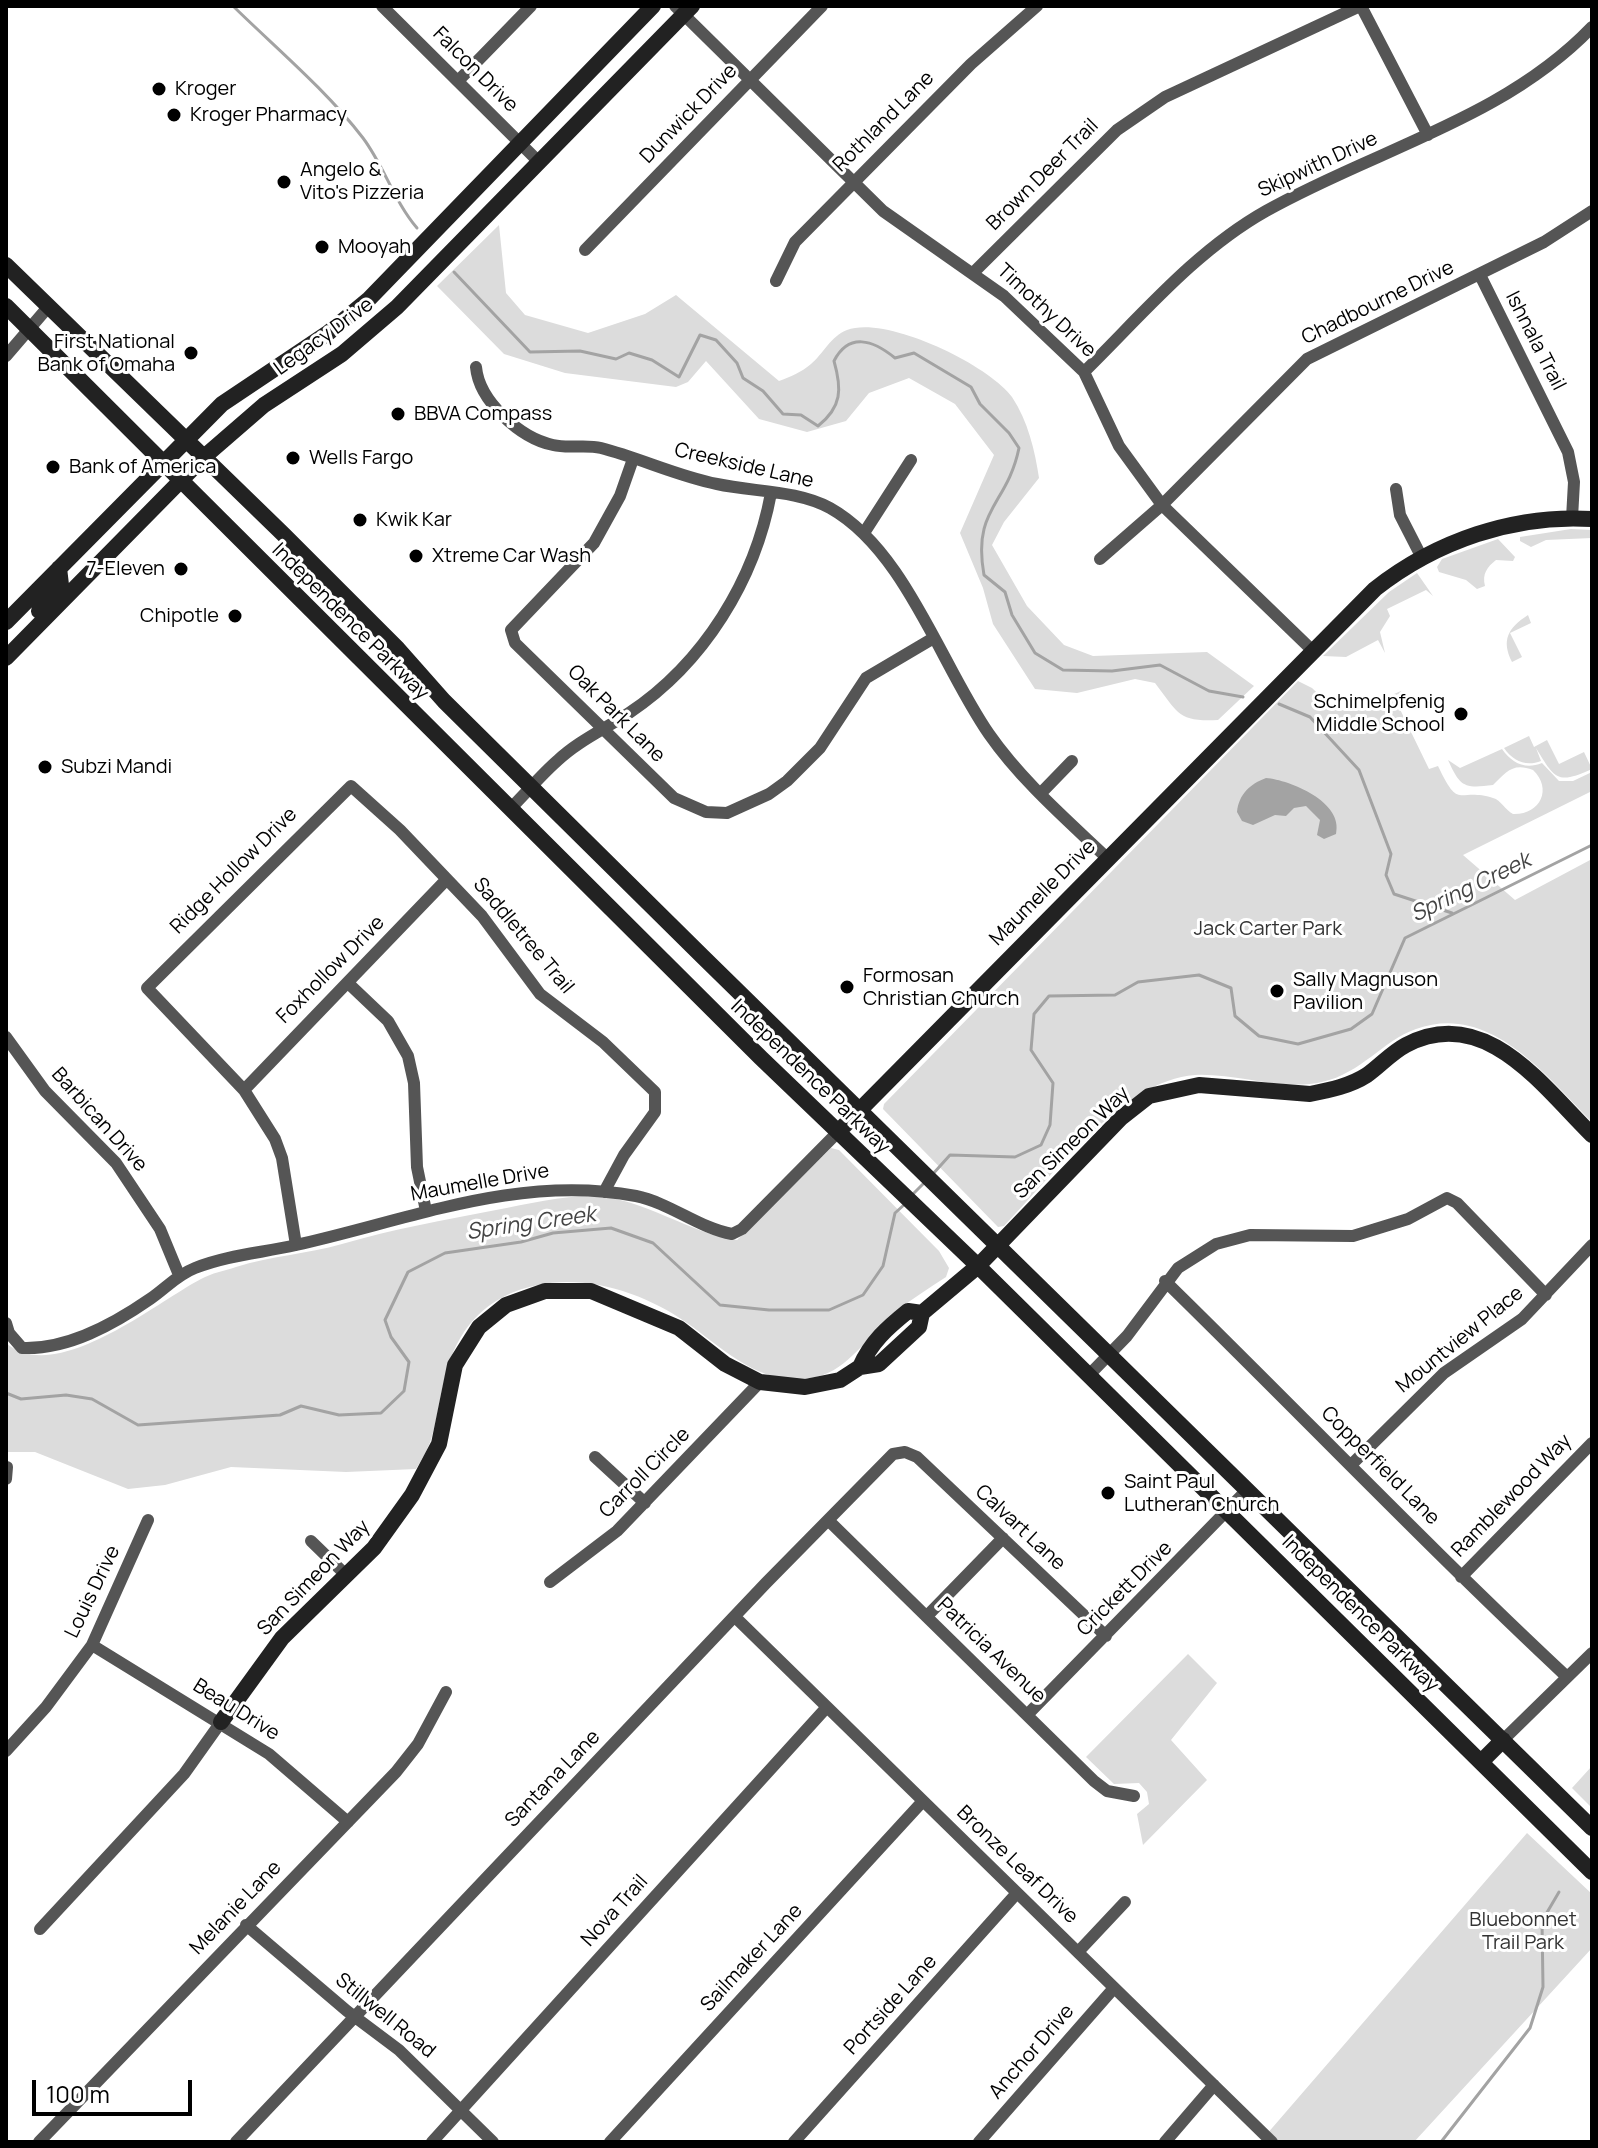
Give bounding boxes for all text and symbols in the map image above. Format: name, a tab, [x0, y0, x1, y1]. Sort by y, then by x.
street label: Falcon Drive	[427, 22, 523, 118]
street label: Dunwick Drive	[636, 59, 742, 169]
street label: Rothland Lane	[829, 67, 939, 177]
place label: Kroger	[175, 77, 236, 101]
marker: Kroger	[150, 80, 168, 98]
place label: Kroger Pharmacy	[190, 103, 347, 127]
marker: Kroger Pharmacy	[165, 106, 183, 124]
street label: Brown Deer Trail	[982, 114, 1104, 236]
street label: Skipwith Drive	[1254, 127, 1382, 203]
place label: Angelo & Vito's Pizzeria	[300, 158, 424, 205]
marker: Angelo & Vito's Pizzeria	[275, 173, 293, 191]
place label: Mooyah	[338, 235, 411, 259]
marker: Mooyah	[313, 238, 331, 256]
street label: Chadbourne Drive	[1298, 256, 1458, 350]
street label: Timothy Drive	[992, 259, 1100, 363]
street label: Ishnala Trail	[1500, 287, 1570, 395]
street label: Legacy Drive	[270, 293, 378, 381]
place label: First National Bank of Omaha	[37, 330, 175, 377]
marker: First National Bank of Omaha	[182, 344, 200, 362]
place label: BBVA Compass	[414, 402, 552, 426]
marker: BBVA Compass	[389, 405, 407, 423]
street label: Creekside Lane	[672, 438, 816, 494]
place label: Wells Fargo	[309, 446, 413, 470]
marker: Wells Fargo	[284, 449, 302, 467]
place label: Bank of America	[69, 455, 216, 479]
marker: Bank of America	[44, 458, 62, 476]
place label: Kwik Kar	[376, 508, 452, 532]
marker: Kwik Kar	[351, 511, 369, 529]
street label: Independence Parkway	[267, 539, 433, 705]
place label: Xtreme Car Wash	[432, 544, 591, 568]
marker: Xtreme Car Wash	[407, 547, 425, 565]
place label: 7-Eleven	[86, 557, 165, 581]
marker: 7-Eleven	[172, 560, 190, 578]
place label: Chipotle	[140, 604, 219, 628]
marker: Chipotle	[226, 607, 244, 625]
street label: Oak Park Lane	[562, 660, 670, 768]
place label: Schimelpfenig Middle School	[1313, 690, 1445, 737]
marker: Schimelpfenig Middle School	[1452, 705, 1470, 723]
place label: Subzi Mandi	[61, 755, 172, 779]
marker: Subzi Mandi	[36, 758, 54, 776]
street label: Ridge Hollow Drive	[166, 803, 302, 939]
street label: Maumelle Drive	[985, 835, 1101, 951]
water label: Spring Creek	[1407, 848, 1535, 928]
street label: Saddletree Trail	[467, 873, 579, 999]
street label: Foxhollow Drive	[272, 911, 390, 1029]
park label: Jack Carter Park	[1194, 917, 1342, 941]
place label: Formosan Christian Church	[863, 964, 1019, 1011]
place label: Sally Magnuson Pavilion	[1293, 968, 1438, 1015]
marker: Formosan Christian Church	[838, 978, 856, 996]
marker: Sally Magnuson Pavilion	[1268, 982, 1286, 1000]
street label: Independence Parkway	[725, 995, 895, 1159]
street label: Barbican Drive	[46, 1063, 152, 1177]
street label: San Simeon Way	[1009, 1082, 1135, 1204]
street label: Maumelle Drive	[409, 1159, 551, 1207]
water label: Spring Creek	[465, 1202, 597, 1246]
street label: Mountview Place	[1392, 1282, 1528, 1398]
street label: Copperfield Lane	[1316, 1402, 1444, 1530]
street label: Carroll Circle	[595, 1423, 695, 1523]
street label: Ramblewood Way	[1447, 1429, 1577, 1563]
place label: Saint Paul Lutheran Church	[1124, 1470, 1279, 1517]
street label: Calvart Lane	[970, 1480, 1070, 1576]
marker: Saint Paul Lutheran Church	[1099, 1484, 1117, 1502]
street label: San Simeon Way	[253, 1515, 375, 1641]
street label: Independence Parkway	[1277, 1531, 1443, 1697]
street label: Crickett Drive	[1073, 1537, 1177, 1641]
street label: Louis Drive	[60, 1542, 126, 1642]
street label: Patricia Avenue	[932, 1593, 1050, 1709]
street label: Beau Drive	[188, 1674, 284, 1746]
street label: Santana Lane	[501, 1725, 605, 1833]
street label: Bronze Leaf Drive	[951, 1801, 1083, 1929]
street label: Melanie Lane	[185, 1856, 287, 1960]
street label: Nova Trail	[577, 1870, 653, 1952]
street label: Sailmaker Lane	[696, 1899, 808, 2017]
park label: Bluebonnet Trail Park	[1469, 1908, 1577, 1955]
street label: Portside Lane	[840, 1950, 942, 2060]
street label: Stillwell Road	[330, 1968, 440, 2064]
street label: Anchor Drive	[984, 2000, 1080, 2104]
scale bar	[36, 2064, 196, 2114]
text: 100 m	[46, 2077, 110, 2110]

